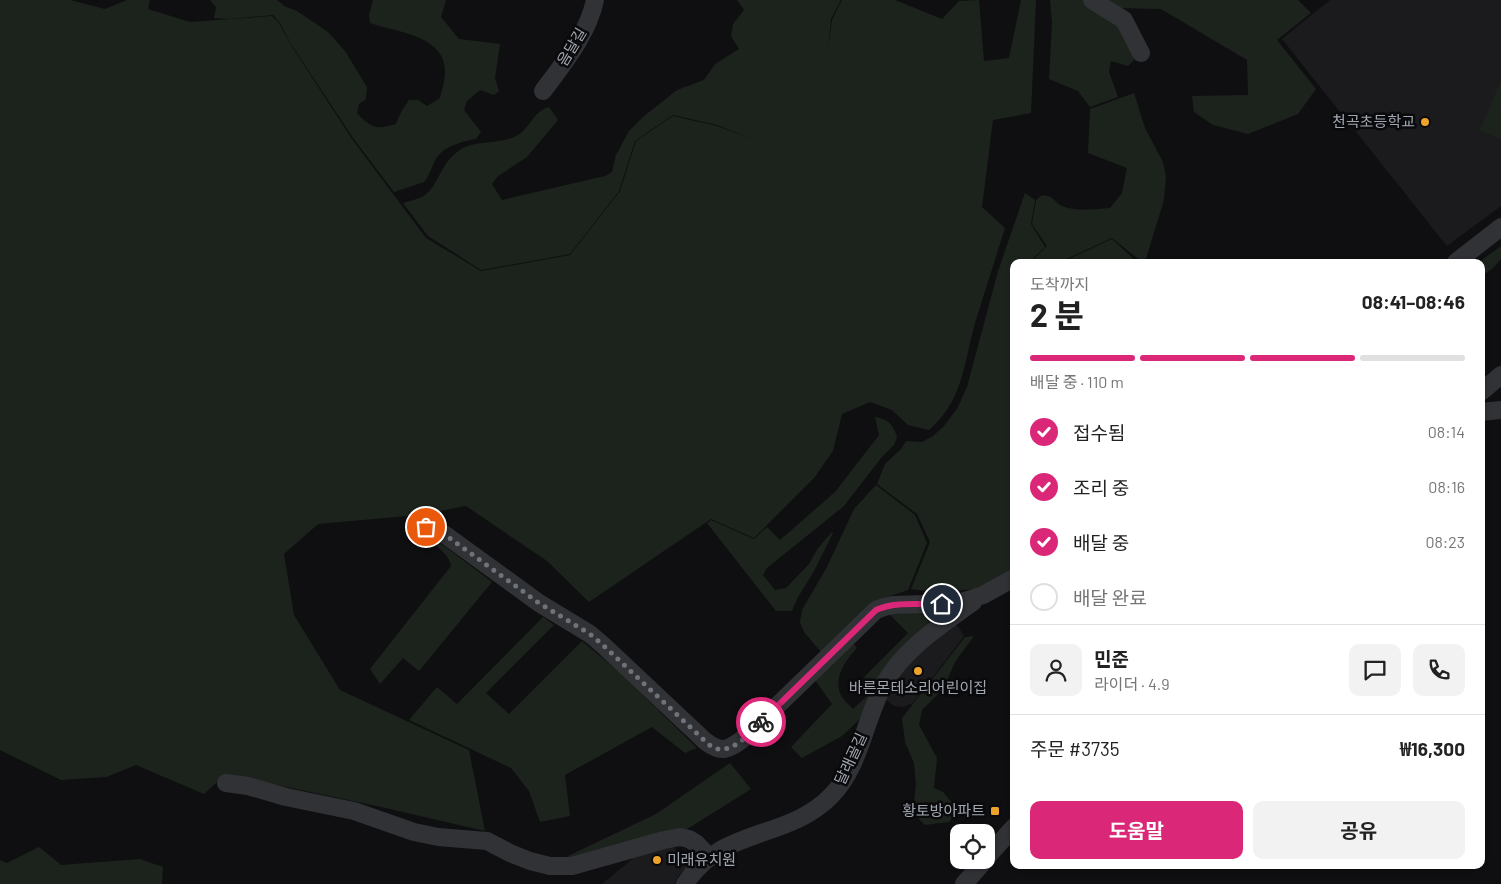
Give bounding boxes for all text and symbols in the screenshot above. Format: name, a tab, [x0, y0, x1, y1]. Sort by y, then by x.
street label: 음달길	[553, 24, 590, 69]
place label: 천곡초등학교	[1332, 112, 1415, 130]
marker: 천곡초등학교	[1419, 116, 1431, 128]
text: 도착까지	[1030, 274, 1089, 293]
text: 08:41–08:46	[1362, 290, 1465, 313]
text: 2 분	[1030, 295, 1084, 333]
text: 배달 중 · 110 m	[1030, 372, 1124, 391]
icon: check	[1030, 418, 1058, 446]
text: 접수됨	[1073, 421, 1125, 444]
text: 08:14	[1428, 422, 1465, 441]
icon: check	[1030, 473, 1058, 501]
text: 조리 중	[1073, 476, 1129, 499]
text: 08:16	[1428, 477, 1465, 496]
pin	[405, 506, 447, 548]
icon: bag	[412, 513, 440, 541]
icon: check	[1030, 528, 1058, 556]
text: 배달 중	[1073, 531, 1129, 554]
text: 08:23	[1425, 532, 1465, 551]
pin	[921, 583, 963, 625]
text: 배달 완료	[1073, 586, 1147, 609]
icon: home	[928, 590, 956, 618]
button: person	[1030, 644, 1082, 696]
button: chat	[1349, 644, 1401, 696]
button: phone	[1413, 644, 1465, 696]
text: 민준	[1094, 647, 1129, 670]
marker: 바른몬테소리어린이집	[912, 665, 924, 677]
text: 라이더 · 4.9	[1094, 674, 1170, 693]
place label: 바른몬테소리어린이집	[849, 678, 987, 696]
courier	[736, 697, 786, 747]
icon: bike	[747, 708, 775, 736]
street label: 달래골길	[830, 730, 870, 787]
text: 주문 #3735	[1030, 737, 1120, 760]
text: ₩16,300	[1400, 737, 1465, 760]
place label: 황토방아파트	[902, 801, 985, 819]
button: 도움말	[1030, 801, 1243, 859]
button: 공유	[1253, 801, 1465, 859]
marker: 황토방아파트	[989, 805, 1001, 817]
map controls	[950, 824, 995, 869]
button: locate	[950, 824, 995, 869]
place label: 미래유치원	[667, 850, 736, 868]
marker: 미래유치원	[651, 854, 663, 866]

